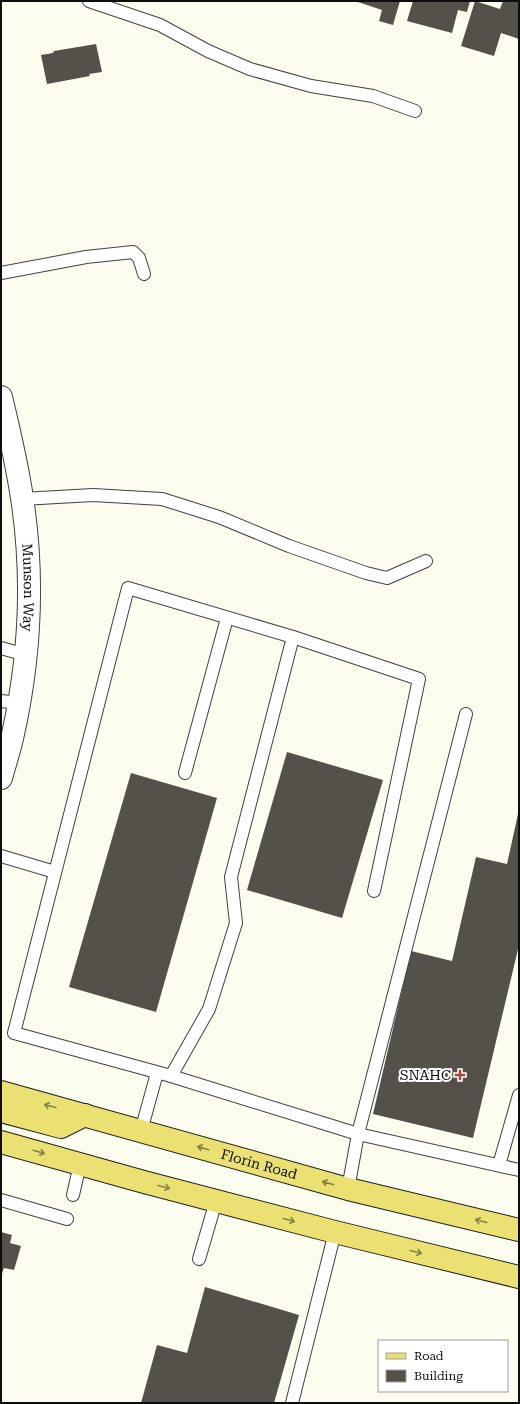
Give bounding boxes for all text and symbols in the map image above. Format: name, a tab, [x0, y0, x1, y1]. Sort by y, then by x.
street label: Munson Way	[19, 543, 37, 633]
place label: SNAHC	[400, 1067, 451, 1083]
marker: SNAHC	[454, 1069, 466, 1081]
one-way arrow	[44, 1102, 57, 1109]
one-way arrow	[196, 1144, 209, 1151]
street label: Florin Road	[219, 1146, 299, 1182]
one-way arrow	[32, 1149, 45, 1156]
one-way arrow	[322, 1179, 335, 1186]
one-way arrow	[157, 1184, 170, 1192]
one-way arrow	[283, 1217, 296, 1224]
one-way arrow	[475, 1217, 488, 1224]
one-way arrow	[409, 1248, 422, 1256]
legend	[378, 1340, 508, 1392]
text: Road	[414, 1349, 444, 1363]
text: Building	[414, 1369, 463, 1383]

